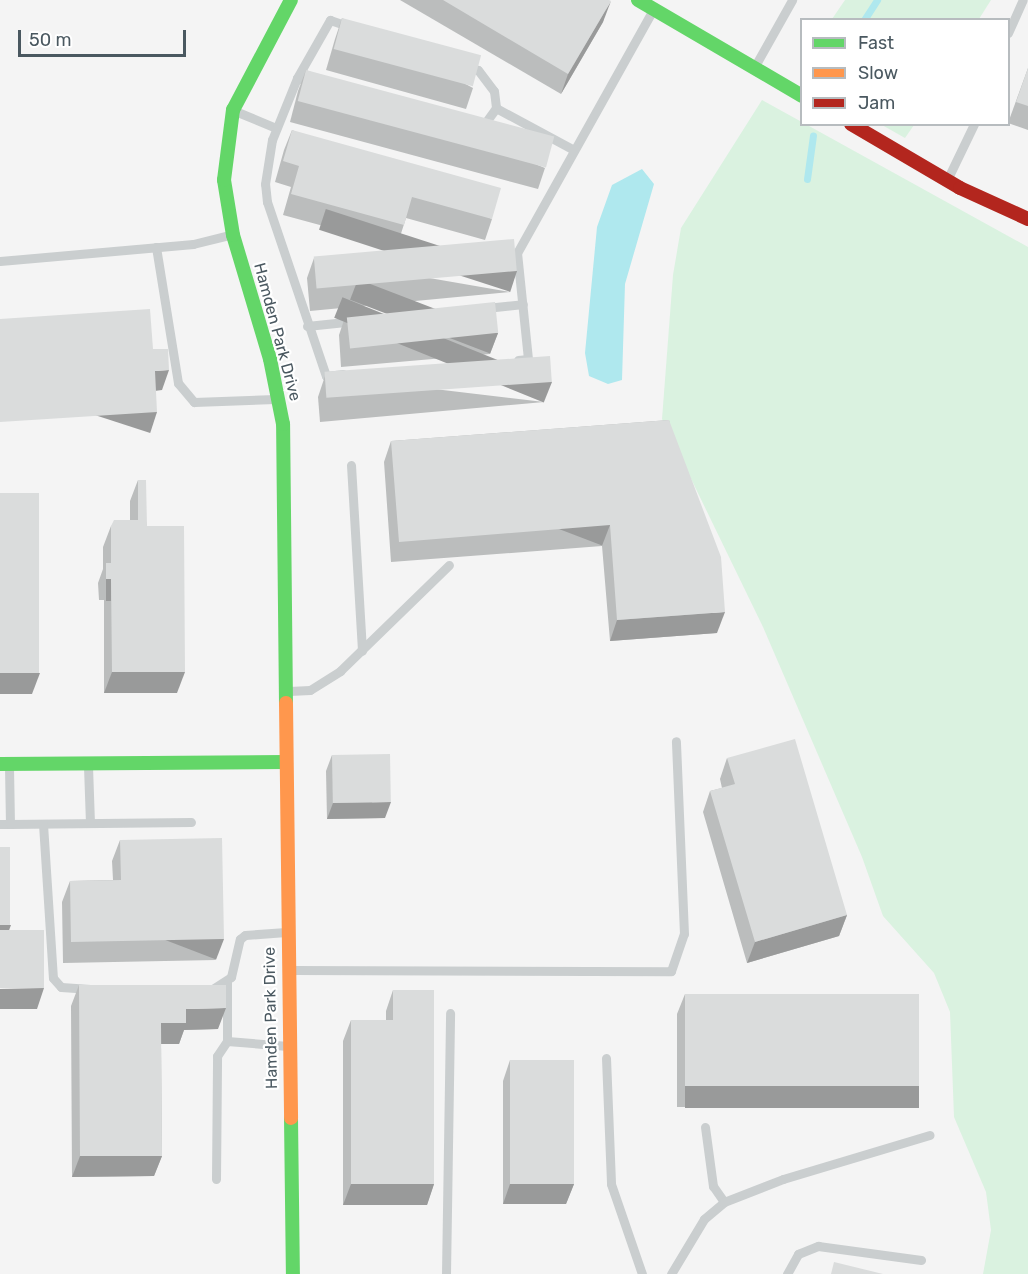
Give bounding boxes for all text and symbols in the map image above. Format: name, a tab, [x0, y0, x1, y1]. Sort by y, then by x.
scale bar	[21, 18, 189, 56]
legend	[800, 18, 1010, 126]
text: 50 m	[29, 29, 72, 51]
text: Fast	[858, 32, 894, 54]
text: Slow	[858, 62, 898, 84]
text: Jam	[858, 92, 895, 114]
street label: Hamden Park Drive	[249, 261, 305, 403]
street label: Hamden Park Drive	[260, 947, 282, 1089]

